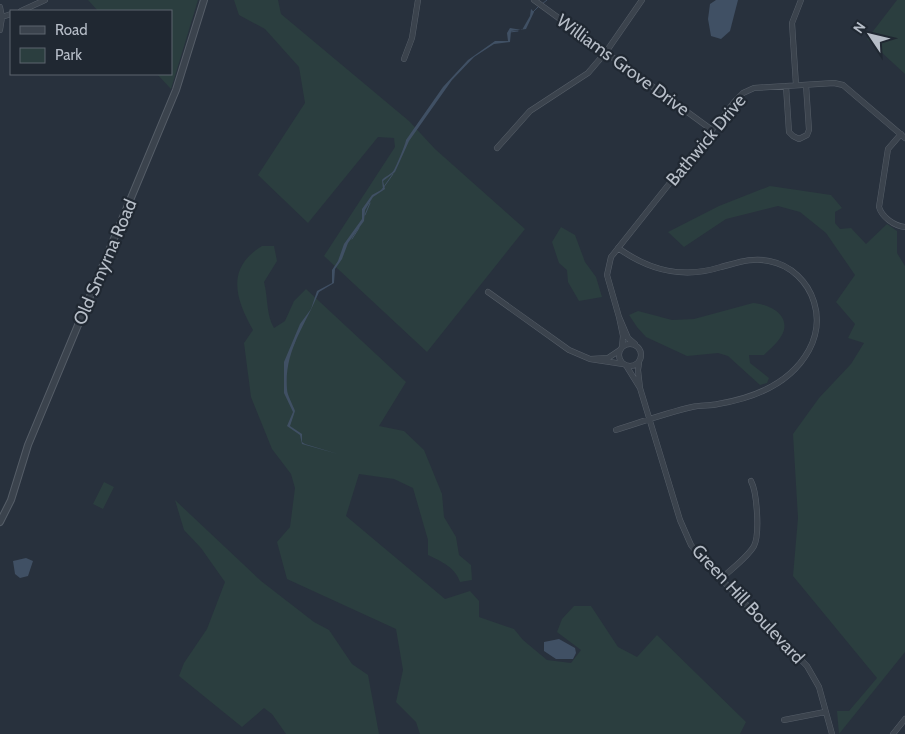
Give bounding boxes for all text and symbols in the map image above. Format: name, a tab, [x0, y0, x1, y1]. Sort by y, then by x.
legend	[10, 10, 172, 75]
street label: Williams Grove Drive	[552, 10, 694, 120]
north arrow	[845, 10, 895, 60]
text: N	[849, 18, 870, 37]
text: Road	[55, 21, 88, 39]
text: Park	[55, 46, 82, 64]
street label: Bathwick Drive	[661, 90, 751, 190]
street label: Old Smyrna Road	[69, 196, 141, 328]
street label: Green Hill Boulevard	[687, 540, 809, 668]

